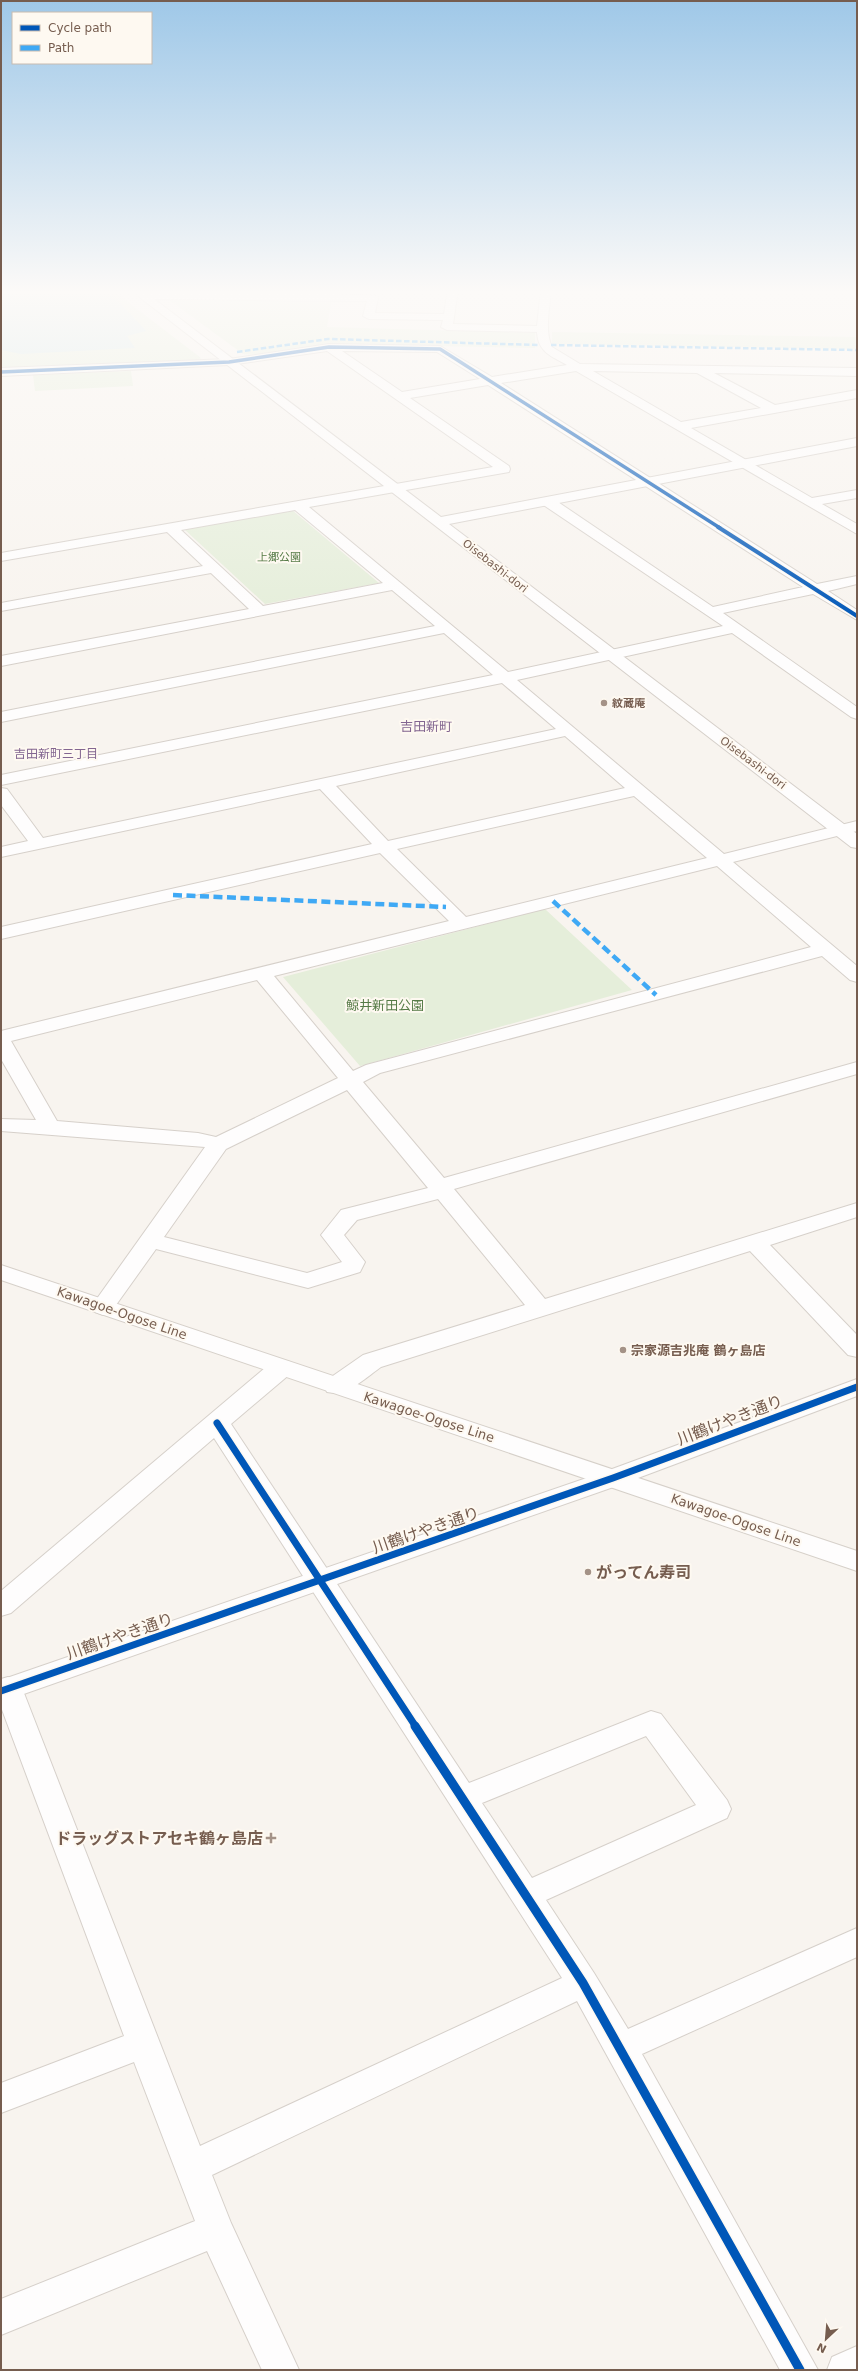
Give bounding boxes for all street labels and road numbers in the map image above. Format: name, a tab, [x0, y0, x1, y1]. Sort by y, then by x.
street label: Oisebashi-dori	[460, 537, 530, 595]
street label: Oisebashi-dori	[718, 734, 788, 792]
street label: Kawagoe-Ogose Line	[55, 1284, 189, 1342]
street label: Kawagoe-Ogose Line	[362, 1389, 496, 1445]
street label: 川鶴けやき通り	[674, 1391, 786, 1449]
street label: Kawagoe-Ogose Line	[669, 1491, 803, 1549]
street label: 川鶴けやき通り	[370, 1503, 482, 1557]
street label: 川鶴けやき通り	[64, 1609, 176, 1663]

